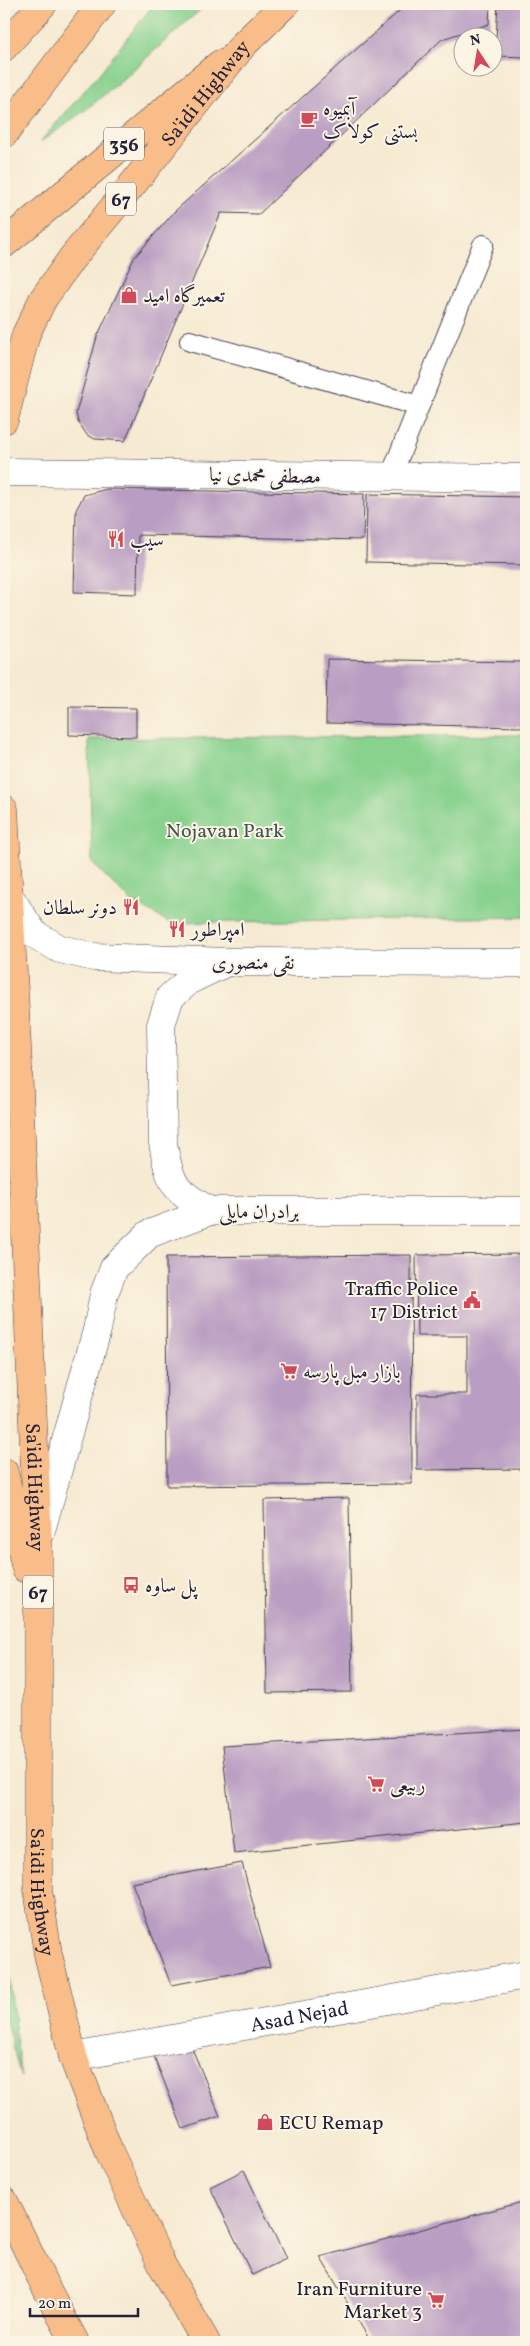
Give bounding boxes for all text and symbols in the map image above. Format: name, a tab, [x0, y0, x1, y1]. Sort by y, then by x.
north arrow	[452, 28, 502, 78]
text: N	[469, 30, 483, 51]
street label: Sa'idi Highway	[156, 35, 258, 153]
place label: آبمیوه بستنی کولاک	[323, 96, 418, 147]
cafe icon: آبمیوه بستنی کولاک	[299, 109, 319, 129]
road number: 356	[104, 128, 144, 160]
road number: 67	[106, 182, 136, 215]
place label: تعمیرگاه امید	[143, 283, 225, 311]
shop icon: تعمیرگاه امید	[119, 285, 139, 305]
street label: مصطفی محمدی نیا	[209, 462, 321, 492]
place label: سیب	[130, 527, 164, 555]
restaurant icon: سیب	[106, 529, 126, 549]
park label: Nojavan Park	[166, 818, 284, 846]
place label: دونر سلطان	[43, 895, 117, 923]
restaurant icon: دونر سلطان	[121, 897, 141, 917]
place label: امپراطور	[189, 917, 245, 945]
restaurant icon: امپراطور	[167, 919, 187, 939]
street label: نقی منصوری	[211, 950, 295, 978]
street label: برادران مایلی	[219, 1199, 299, 1227]
place label: Traffic Police 17 District	[345, 1276, 458, 1327]
public building icon: Traffic Police 17 District	[462, 1290, 482, 1310]
place label: بازار مبل پارسه	[303, 1359, 401, 1387]
supermarket icon: بازار مبل پارسه	[279, 1361, 299, 1381]
street label: Sa'idi Highway	[17, 1422, 50, 1552]
place label: پل ساوه	[145, 1573, 198, 1601]
road number: 67	[23, 1575, 53, 1608]
bus stop icon: پل ساوه	[121, 1575, 141, 1595]
place label: ربیعی	[390, 1772, 426, 1800]
supermarket icon: ربیعی	[366, 1774, 386, 1794]
street label: Sa'idi Highway	[22, 1828, 60, 1958]
street label: Asad Nejad	[248, 1995, 351, 2041]
place label: ECU Remap	[279, 2110, 383, 2138]
shop icon: ECU Remap	[255, 2112, 275, 2132]
place label: Iran Furniture Market 3	[296, 2276, 422, 2327]
scale bar	[30, 2286, 138, 2318]
supermarket icon: Iran Furniture Market 3	[426, 2290, 446, 2310]
text: 20 m	[38, 2294, 71, 2315]

